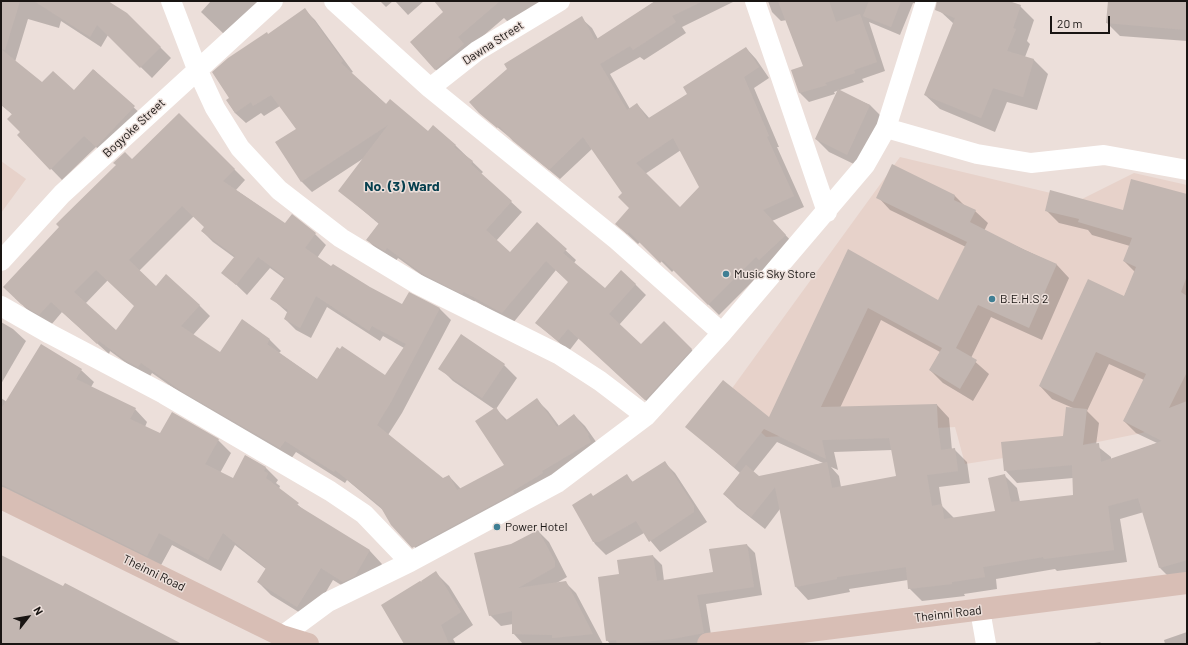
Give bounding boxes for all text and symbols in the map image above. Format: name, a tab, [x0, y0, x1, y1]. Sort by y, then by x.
scale bar	[1052, 8, 1112, 34]
text: 20 m	[1057, 16, 1083, 30]
street label: Dawna Street	[460, 18, 526, 68]
street label: Bogyoke Street	[100, 96, 168, 160]
district label: No. (3) Ward	[364, 178, 440, 194]
place label: Music Sky Store	[734, 267, 816, 281]
marker: Music Sky Store	[721, 269, 731, 279]
place label: B.E.H.S 2	[1000, 292, 1048, 306]
marker: B.E.H.S 2	[987, 294, 997, 304]
place label: Power Hotel	[505, 520, 567, 534]
marker: Power Hotel	[492, 522, 502, 532]
street label: Theinni Road	[120, 552, 188, 594]
north arrow	[8, 597, 48, 637]
street label: Theinni Road	[914, 603, 982, 625]
text: N	[31, 604, 46, 617]

